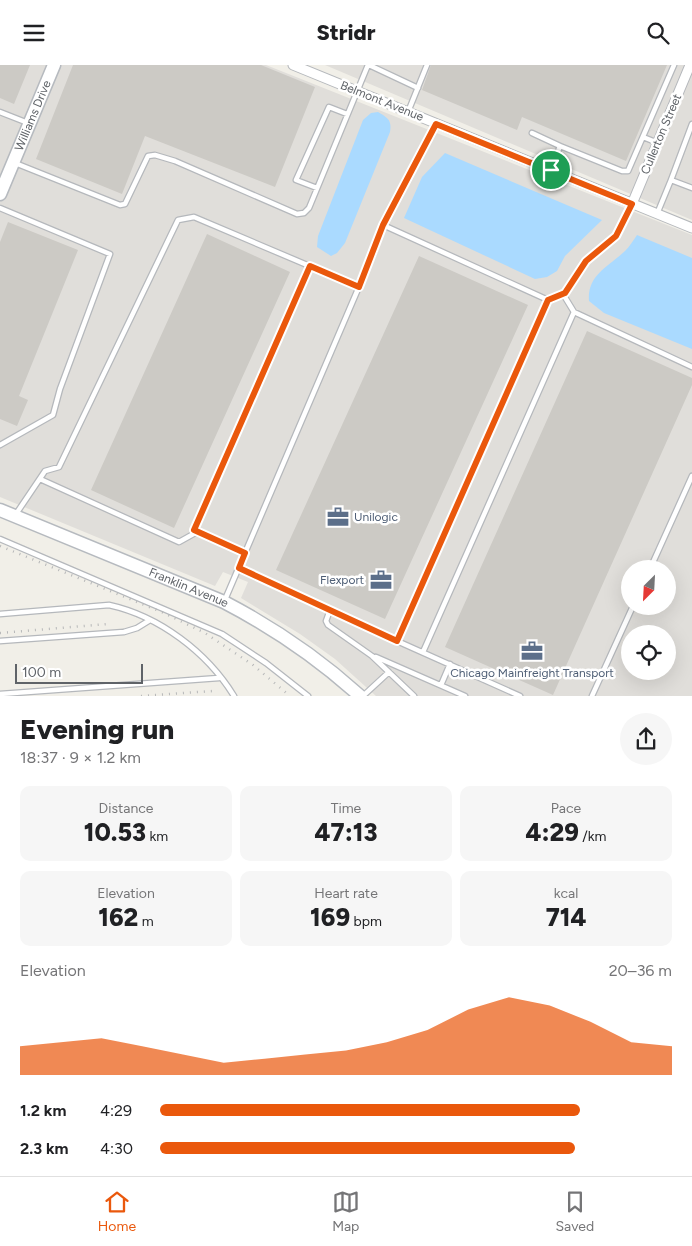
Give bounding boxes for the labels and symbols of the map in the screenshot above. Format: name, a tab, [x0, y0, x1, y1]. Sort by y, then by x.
street label: Williams Drive	[12, 78, 54, 153]
street label: Belmont Avenue	[338, 78, 426, 124]
street label: Cullerton Street	[638, 91, 684, 176]
pin	[530, 149, 572, 191]
office icon: Unilogic	[325, 504, 351, 530]
place label: Unilogic	[354, 510, 398, 524]
north arrow	[621, 560, 676, 615]
street label: Franklin Avenue	[147, 565, 231, 610]
office icon: Flexport	[368, 567, 394, 593]
place label: Flexport	[320, 573, 364, 587]
office icon: Chicago Mainfreight Transport	[519, 638, 545, 664]
scale bar	[15, 661, 142, 684]
place label: Chicago Mainfreight Transport	[450, 666, 614, 680]

